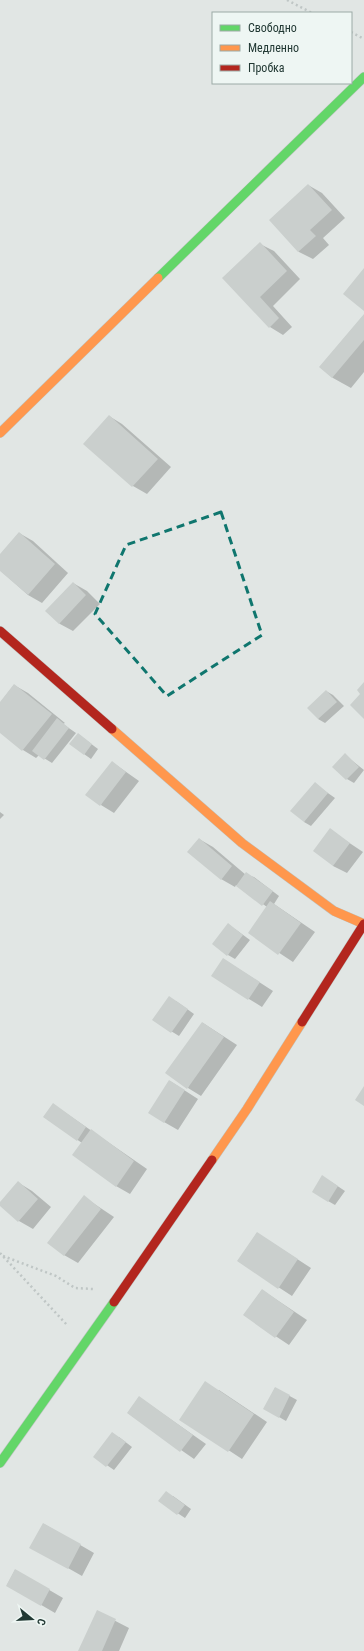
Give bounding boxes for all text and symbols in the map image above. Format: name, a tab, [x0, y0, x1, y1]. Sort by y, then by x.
legend	[212, 12, 352, 84]
text: Свободно	[248, 21, 297, 35]
text: Медленно	[248, 41, 299, 55]
text: Пробка	[248, 61, 285, 75]
north arrow	[12, 1599, 52, 1639]
text: С	[34, 1617, 48, 1627]

